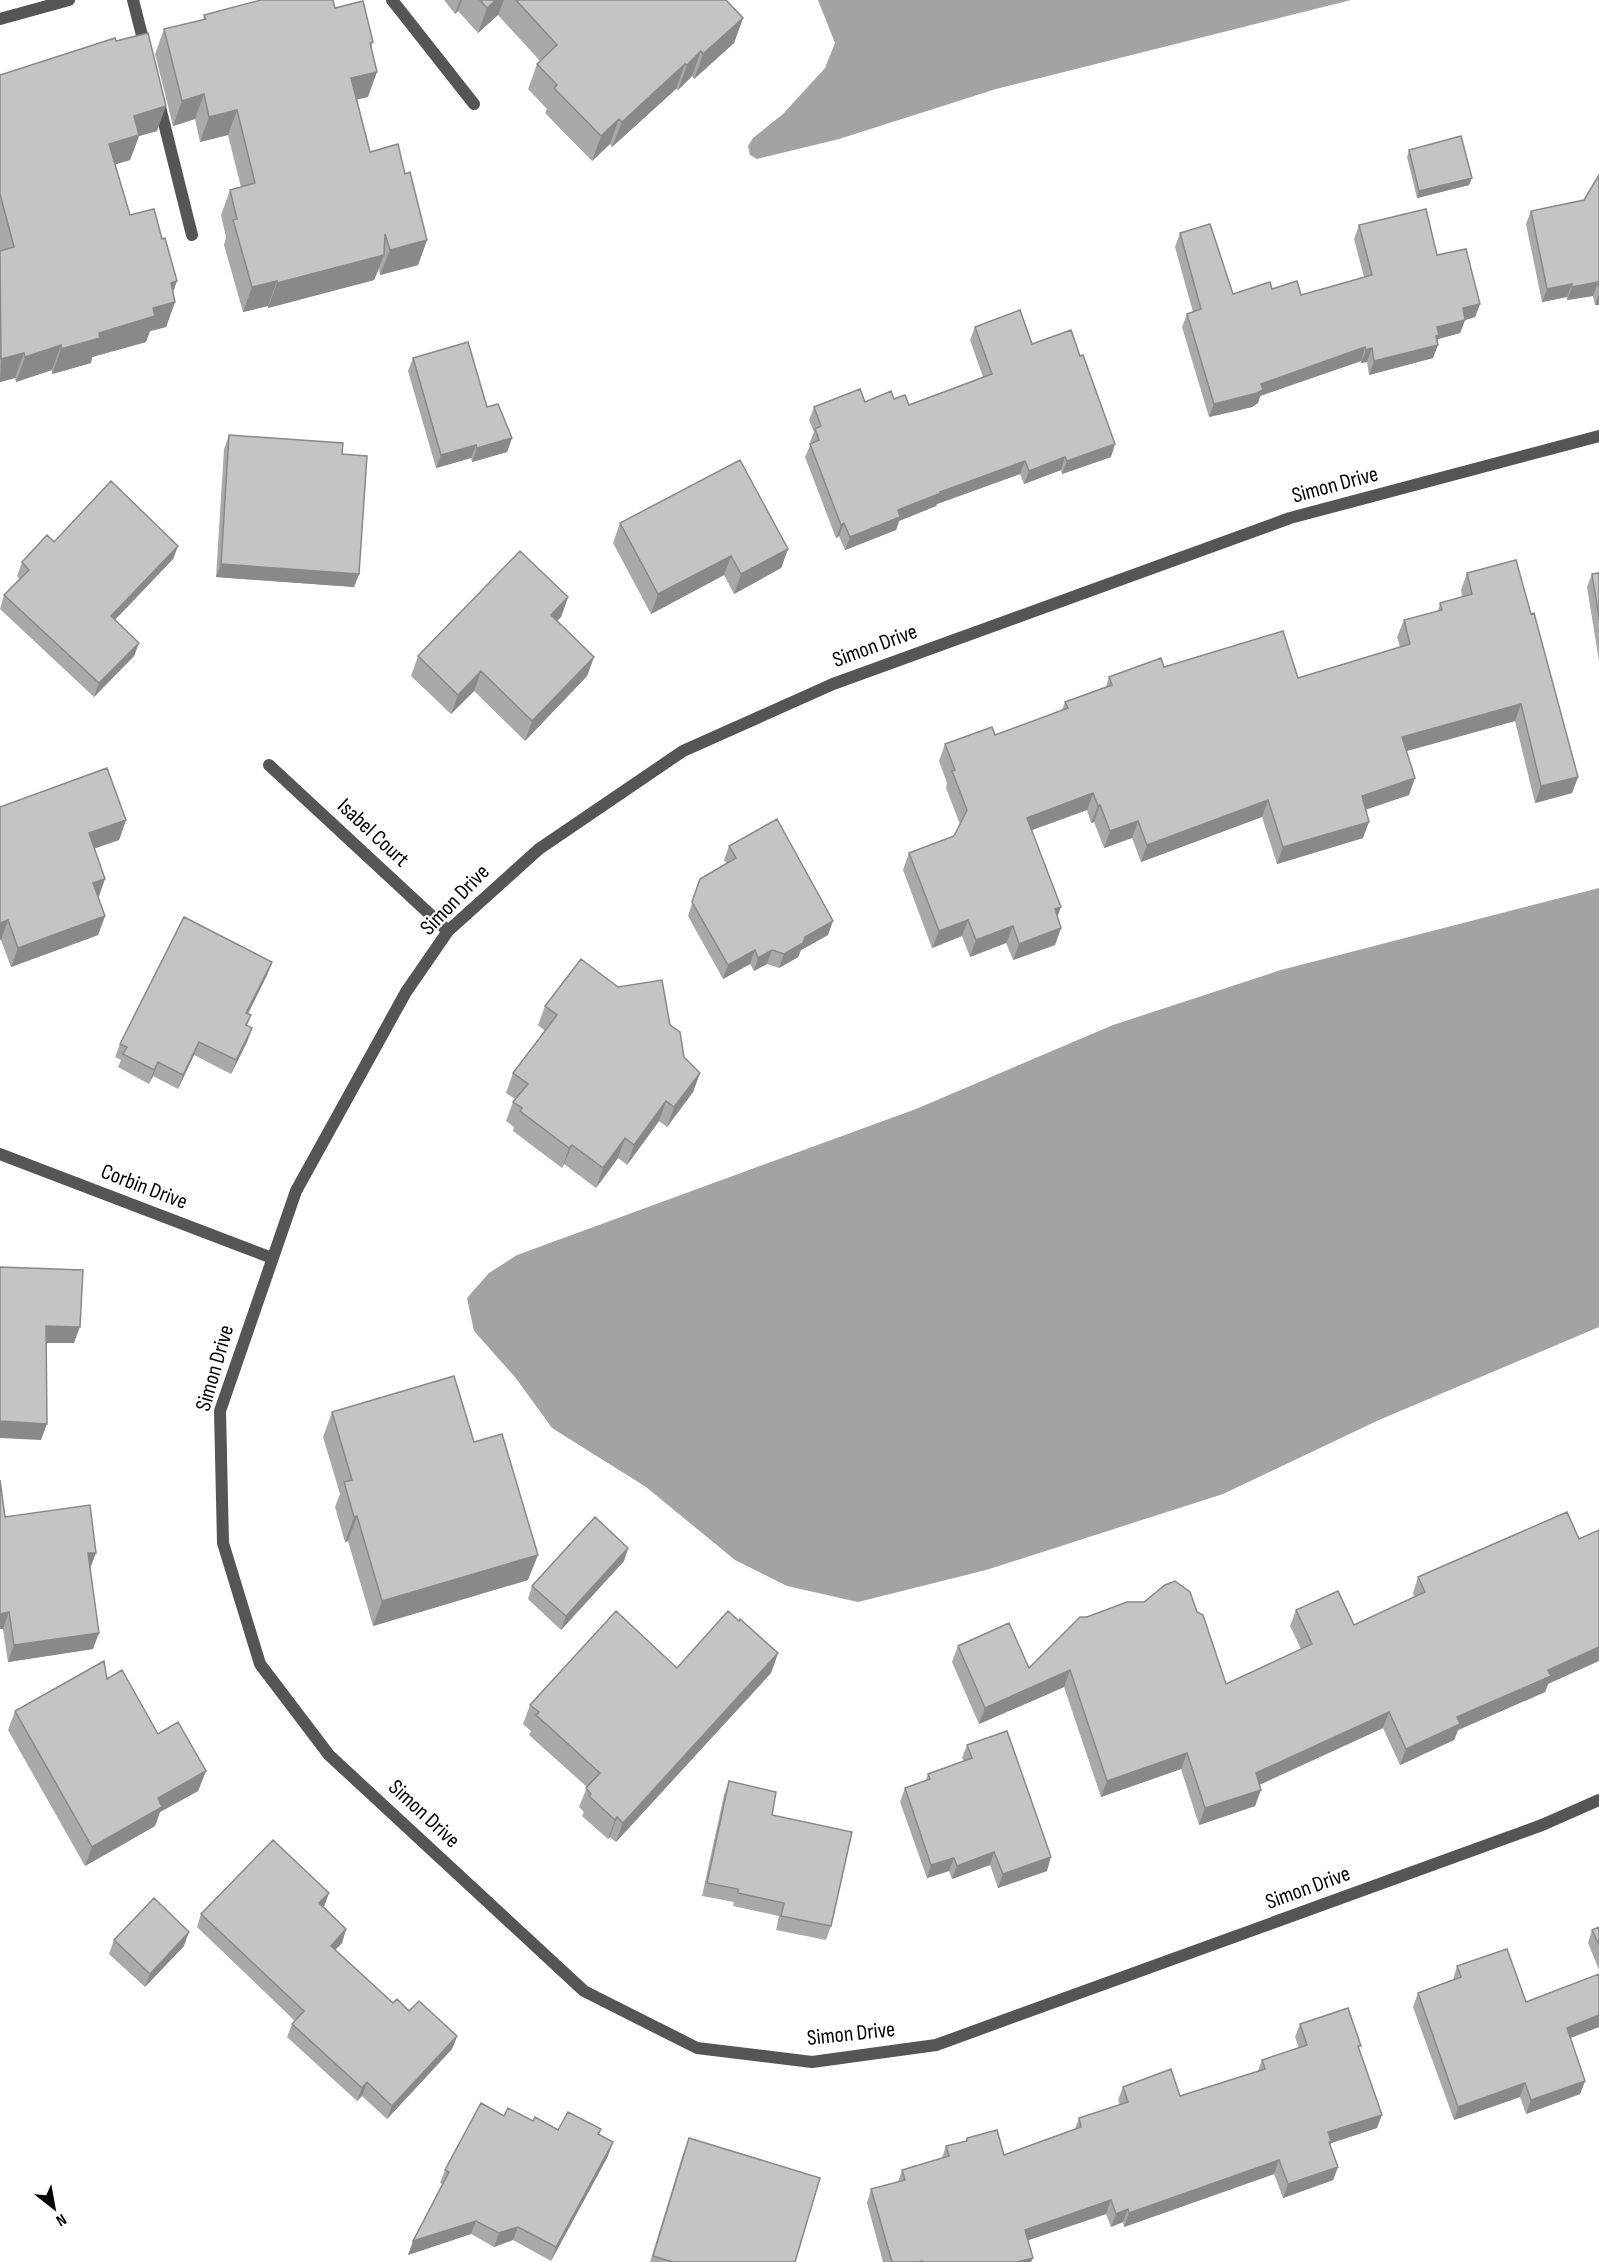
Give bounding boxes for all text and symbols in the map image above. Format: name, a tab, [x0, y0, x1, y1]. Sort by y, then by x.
street label: Simon Drive	[1289, 461, 1381, 509]
street label: Simon Drive	[829, 618, 921, 674]
street label: Isabel Court	[331, 793, 415, 873]
street label: Simon Drive	[415, 859, 495, 941]
street label: Corbin Drive	[97, 1158, 191, 1216]
street label: Simon Drive	[190, 1322, 240, 1414]
street label: Simon Drive	[383, 1774, 465, 1854]
street label: Simon Drive	[1262, 1860, 1354, 1916]
street label: Simon Drive	[806, 2016, 896, 2052]
north arrow	[24, 2178, 84, 2238]
text: N	[52, 2209, 70, 2230]

